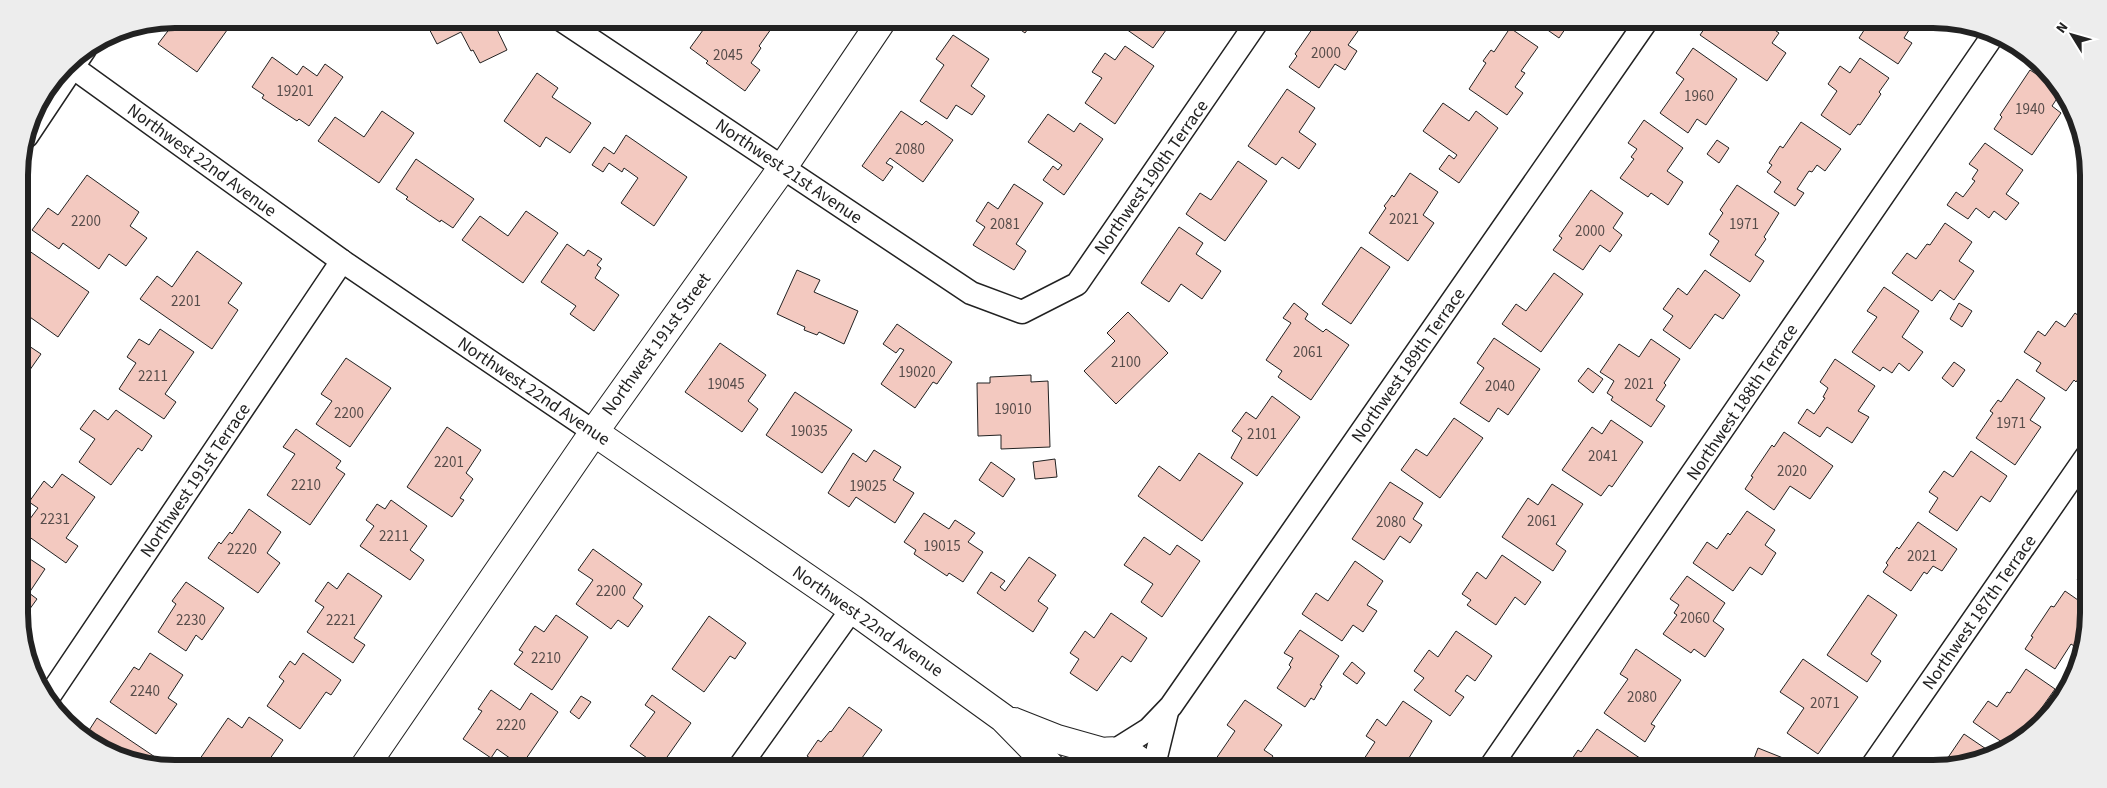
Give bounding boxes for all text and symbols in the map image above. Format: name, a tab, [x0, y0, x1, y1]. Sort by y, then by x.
north arrow	[2047, 10, 2097, 60]
text: N	[2052, 18, 2073, 38]
house number: 2000	[1311, 43, 1341, 64]
house number: 2045	[713, 45, 743, 66]
house number: 19201	[276, 81, 314, 102]
house number: 1960	[1684, 86, 1714, 107]
street label: Northwest 190th Terrace	[1088, 95, 1214, 260]
street label: Northwest 22nd Avenue	[122, 98, 282, 223]
house number: 1940	[2015, 99, 2045, 120]
street label: Northwest 21st Avenue	[710, 113, 867, 230]
house number: 2080	[895, 139, 925, 160]
house number: 2021	[1389, 209, 1419, 230]
house number: 2200	[71, 211, 101, 232]
house number: 2081	[990, 214, 1020, 235]
house number: 1971	[1729, 214, 1759, 235]
house number: 2000	[1575, 221, 1605, 242]
street label: Northwest 191st Street	[596, 268, 717, 421]
street label: Northwest 189th Terrace	[1345, 283, 1471, 448]
house number: 2201	[171, 291, 201, 312]
street label: Northwest 188th Terrace	[1681, 319, 1804, 485]
street label: Northwest 22nd Avenue	[453, 331, 615, 452]
house number: 2061	[1293, 342, 1323, 363]
house number: 2100	[1111, 352, 1141, 373]
house number: 19020	[898, 362, 936, 383]
house number: 2211	[138, 366, 168, 387]
house number: 19045	[707, 374, 745, 395]
house number: 2021	[1624, 374, 1654, 395]
house number: 2040	[1485, 376, 1515, 397]
street label: Northwest 191st Terrace	[134, 398, 256, 562]
house number: 19010	[994, 399, 1032, 420]
house number: 2200	[334, 403, 364, 424]
house number: 1971	[1996, 413, 2026, 434]
house number: 19035	[790, 421, 828, 442]
house number: 2101	[1247, 424, 1277, 445]
house number: 2041	[1588, 446, 1618, 467]
house number: 2201	[434, 452, 464, 473]
house number: 2020	[1777, 461, 1807, 482]
house number: 2210	[291, 475, 321, 496]
house number: 19025	[849, 476, 887, 497]
house number: 2231	[40, 509, 70, 530]
house number: 2061	[1527, 511, 1557, 532]
house number: 2080	[1376, 512, 1406, 533]
house number: 2211	[379, 526, 409, 547]
street label: Northwest 187th Terrace	[1916, 530, 2042, 695]
house number: 19015	[923, 536, 961, 557]
house number: 2220	[227, 539, 257, 560]
house number: 2021	[1907, 546, 1937, 567]
street label: Northwest 22nd Avenue	[787, 560, 948, 683]
house number: 2200	[596, 581, 626, 602]
house number: 2060	[1680, 608, 1710, 629]
house number: 2230	[176, 610, 206, 631]
house number: 2221	[326, 610, 356, 631]
house number: 2210	[531, 648, 561, 669]
house number: 2240	[130, 681, 160, 702]
house number: 2080	[1627, 687, 1657, 708]
house number: 2071	[1810, 693, 1840, 714]
house number: 2220	[496, 715, 526, 736]

